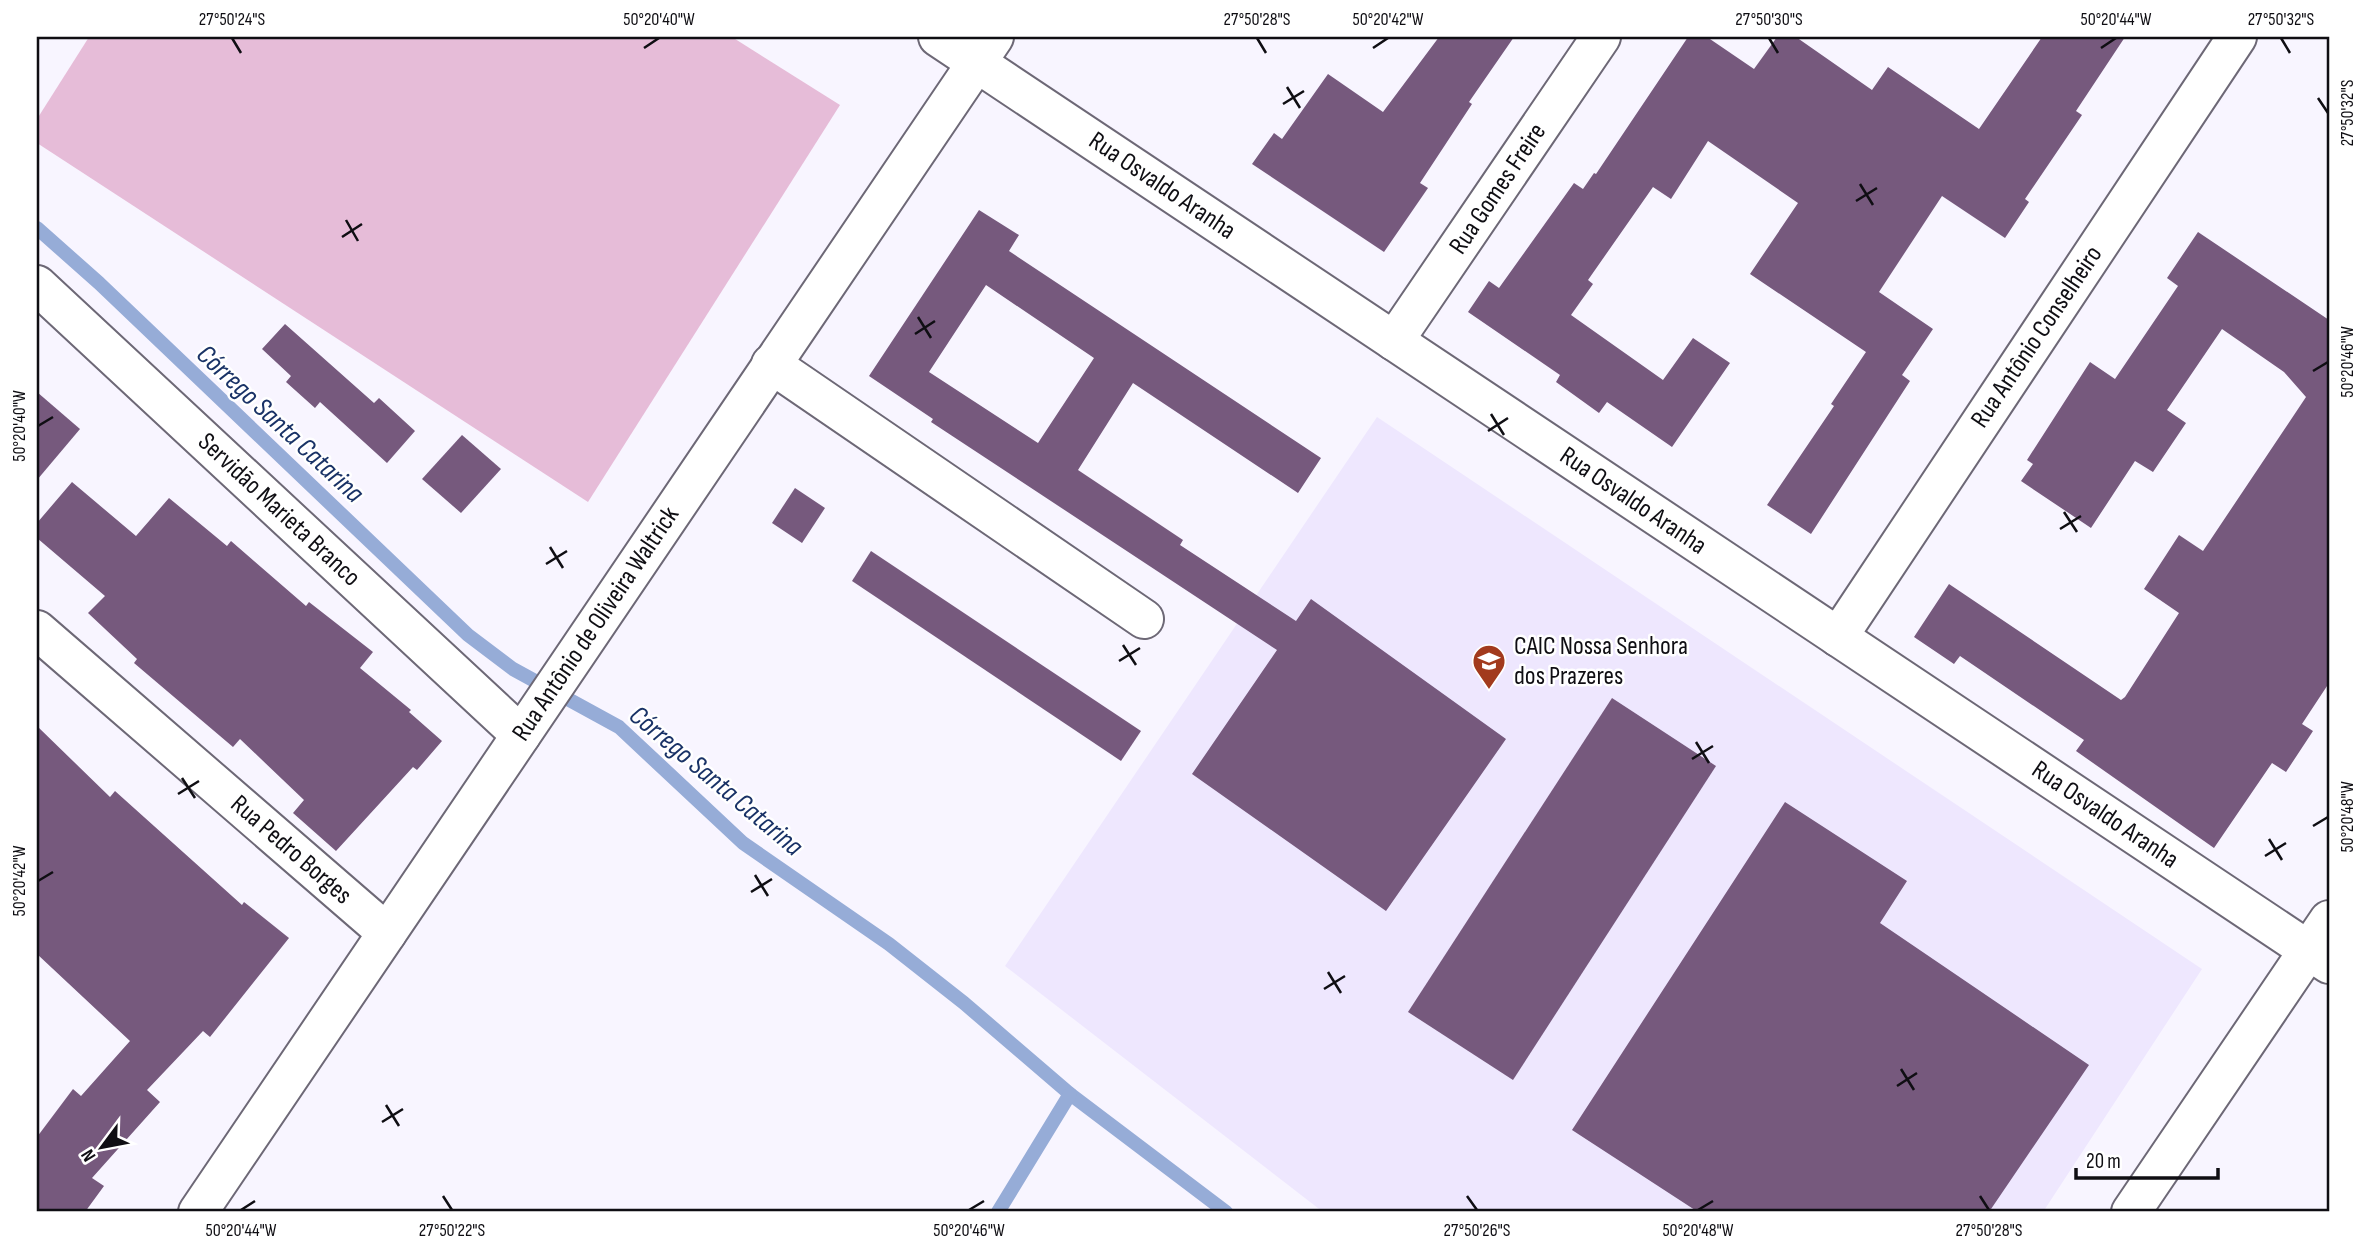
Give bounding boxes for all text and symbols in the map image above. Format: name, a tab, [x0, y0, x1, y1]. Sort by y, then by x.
text: 27°50'24"S	[199, 9, 266, 30]
text: 50°20'40"W	[623, 9, 695, 30]
text: 27°50'28"S	[1224, 9, 1291, 30]
text: 50°20'42"W	[1353, 9, 1424, 30]
text: 27°50'30"S	[1735, 9, 1803, 30]
text: 50°20'44"W	[2081, 9, 2152, 30]
text: 27°50'32"S	[2248, 9, 2315, 30]
text: 27°50'32"S	[2337, 79, 2358, 146]
street label: Rua Gomes Freire	[1443, 118, 1553, 260]
street label: Rua Osvaldo Aranha	[1083, 126, 1241, 246]
street label: Rua Antônio Conselheiro	[1965, 240, 2109, 434]
text: 50°20'46"W	[2337, 326, 2358, 398]
water label: Córrego Santa Catarina	[190, 338, 371, 510]
text: 50°20'40"W	[9, 390, 30, 462]
street label: Servidão Marieta Branco	[191, 427, 367, 593]
street label: Rua Osvaldo Aranha	[1554, 441, 1712, 561]
street label: Rua Antônio de Oliveira Waltrick	[506, 501, 686, 747]
place label: CAIC Nossa Senhora dos Prazeres	[1514, 631, 1688, 692]
school or university icon: CAIC Nossa Senhora dos Prazeres	[1470, 642, 1508, 691]
water label: Córrego Santa Catarina	[622, 699, 810, 864]
street label: Rua Osvaldo Aranha	[2026, 755, 2184, 875]
text: 50°20'48"W	[2337, 781, 2358, 853]
street label: Rua Pedro Borges	[224, 789, 358, 911]
text: 50°20'42"W	[9, 845, 30, 916]
north arrow	[66, 1112, 136, 1182]
scale bar	[2076, 1137, 2217, 1181]
text: N	[76, 1145, 101, 1166]
text: 20 m	[2086, 1149, 2121, 1174]
text: 50°20'44"W	[206, 1220, 277, 1241]
text: 27°50'22"S	[419, 1220, 486, 1241]
text: 50°20'46"W	[933, 1220, 1005, 1241]
text: 27°50'26"S	[1444, 1220, 1511, 1241]
text: 50°20'48"W	[1662, 1220, 1734, 1241]
text: 27°50'28"S	[1956, 1220, 2023, 1241]

